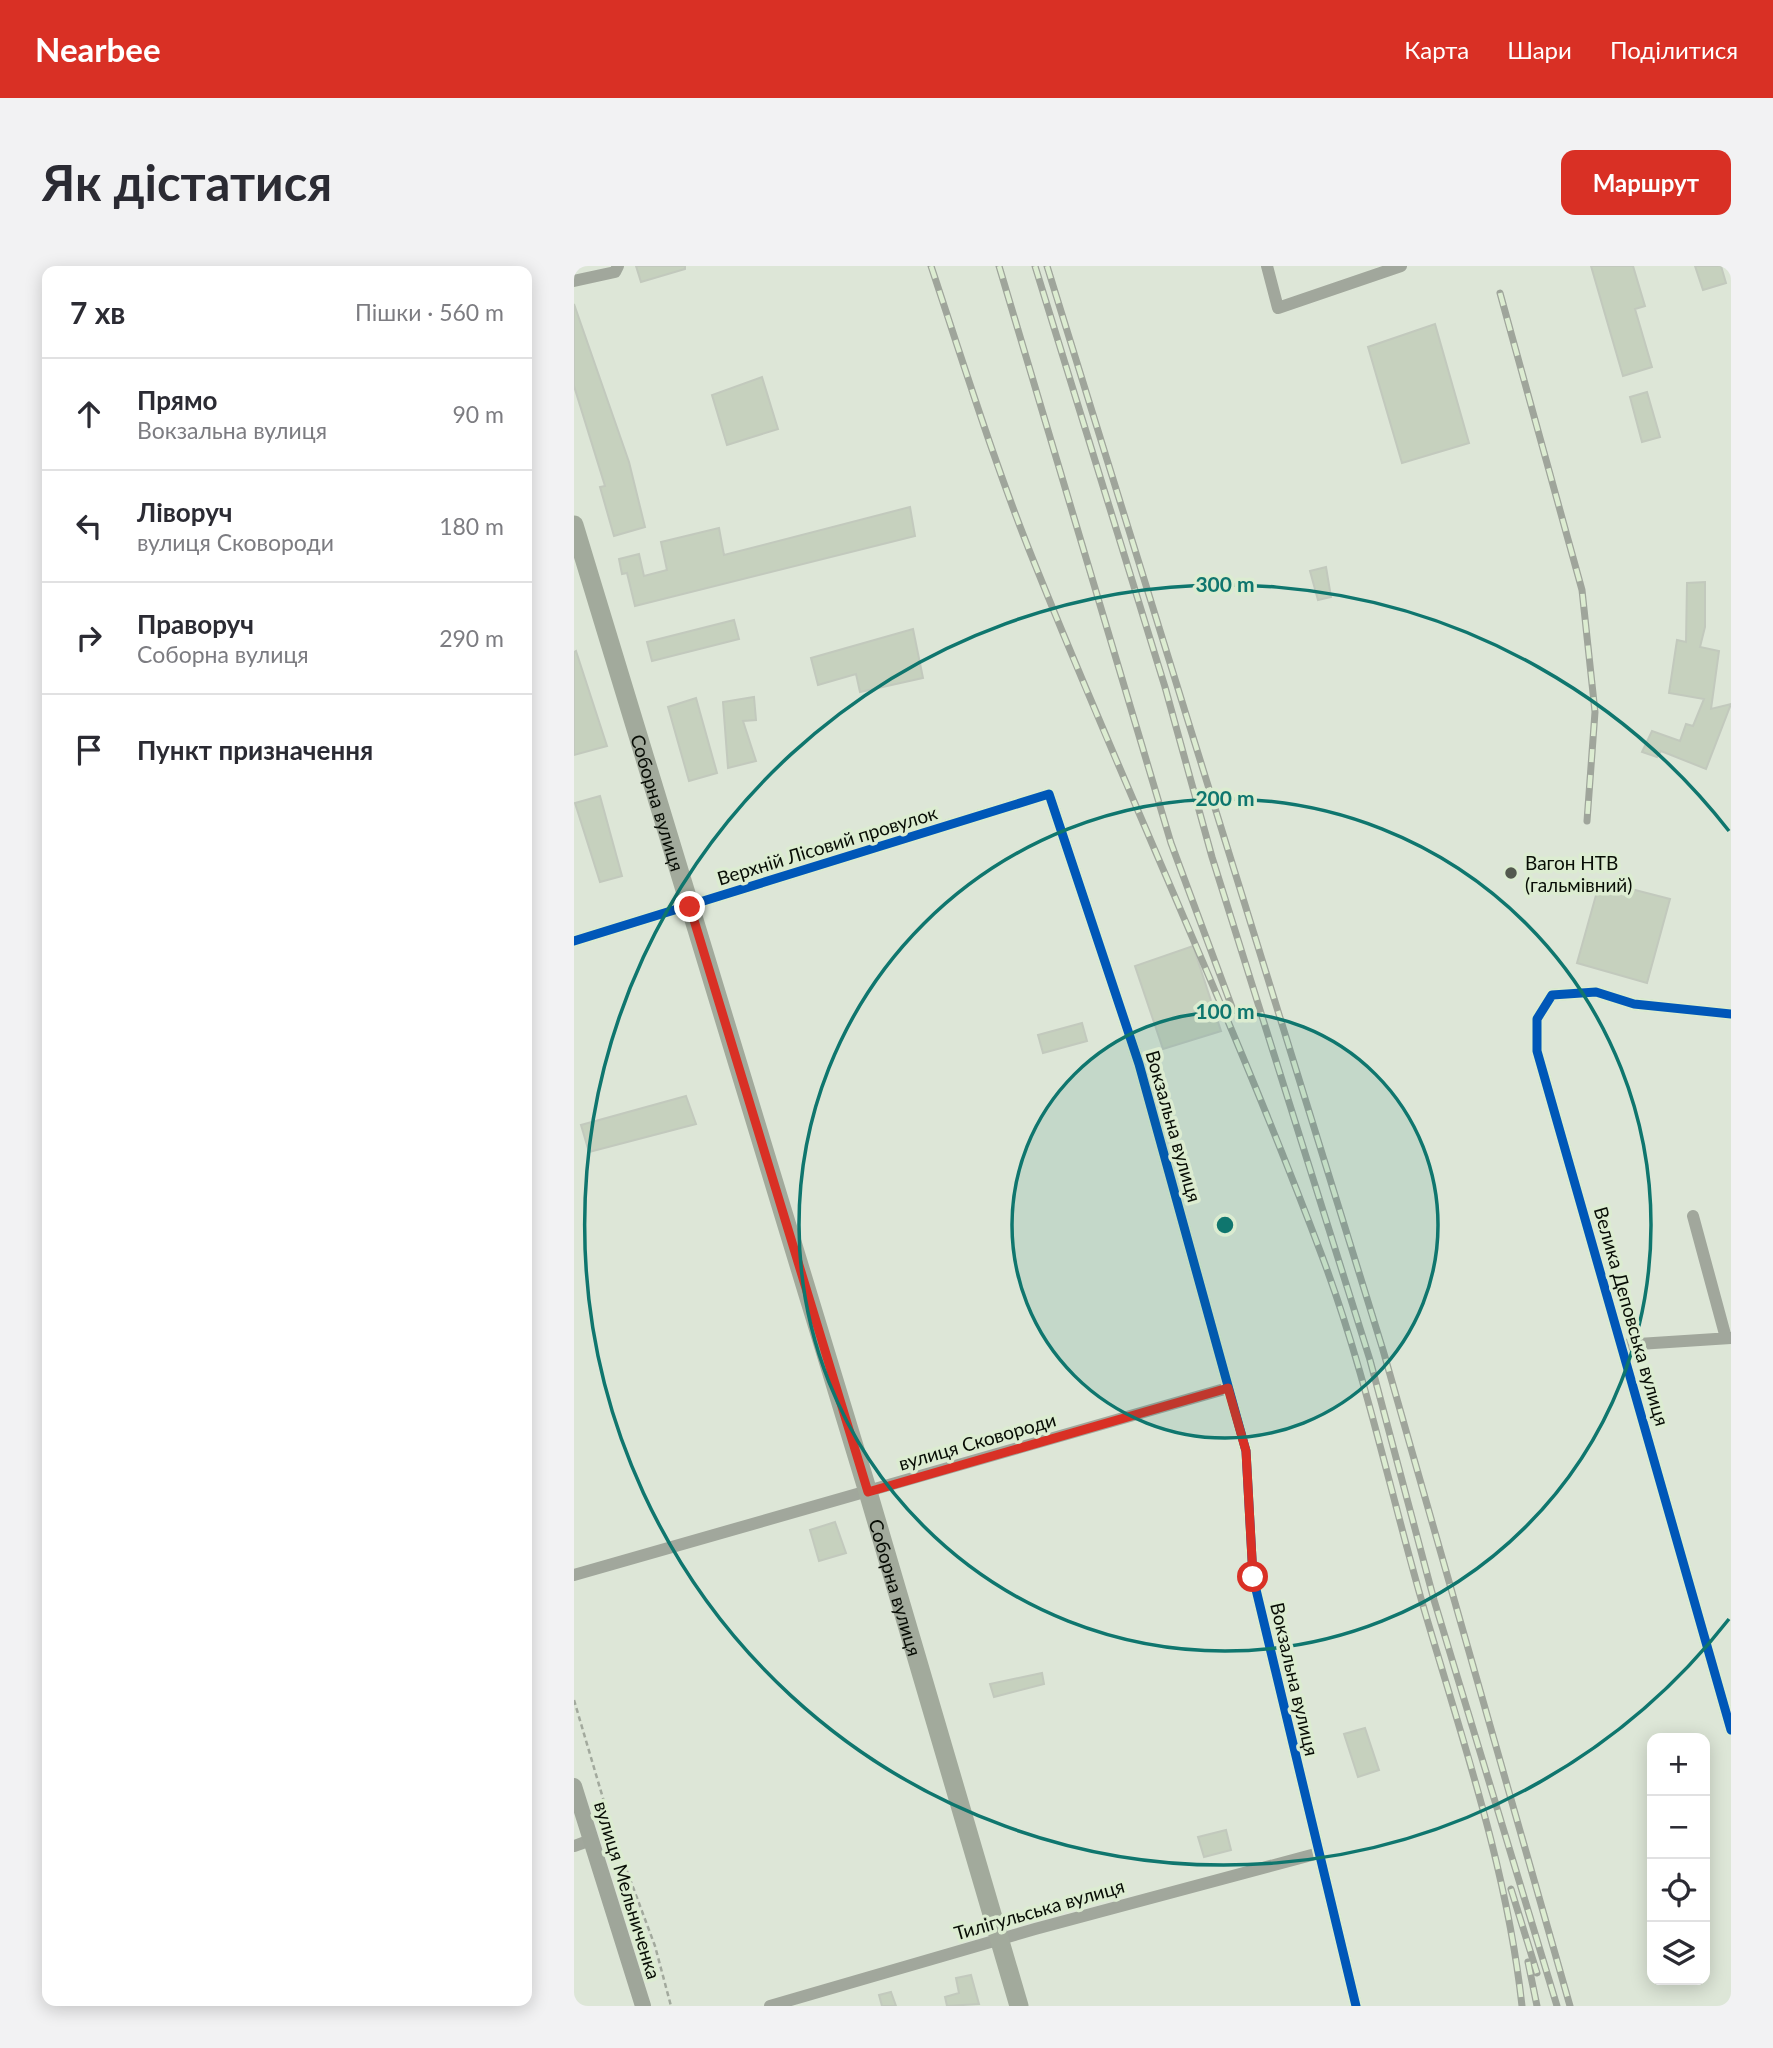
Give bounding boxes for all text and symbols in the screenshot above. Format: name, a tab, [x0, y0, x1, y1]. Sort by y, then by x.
text: Nearbee	[35, 29, 161, 69]
text: Карта	[1404, 35, 1469, 64]
text: Шари	[1507, 35, 1572, 64]
text: Поділитися	[1610, 35, 1738, 64]
button: Маршрут	[1561, 150, 1731, 215]
text: Як дістатися	[42, 153, 332, 211]
text: 7 хв	[70, 294, 125, 330]
text: Пішки · 560 m	[355, 298, 504, 326]
text: Прямо	[137, 384, 218, 416]
icon: ahead	[70, 395, 108, 433]
text: 90 m	[453, 400, 504, 428]
text: Вокзальна вулиця	[137, 416, 327, 444]
text: Ліворуч	[137, 496, 233, 528]
icon: left	[70, 507, 108, 545]
text: 180 m	[439, 512, 504, 540]
text: вулиця Сковороди	[137, 528, 334, 556]
text: 300 m	[1195, 571, 1255, 596]
text: Праворуч	[137, 608, 254, 640]
icon: right	[70, 619, 108, 657]
text: 290 m	[439, 624, 504, 652]
text: Соборна вулиця	[137, 640, 309, 668]
icon: arrive	[70, 731, 108, 769]
street label: Соборна вулиця	[627, 731, 690, 874]
text: Пункт призначення	[137, 734, 373, 766]
text: 200 m	[1195, 785, 1255, 810]
street label: Верхній Лісовий провулок	[714, 800, 940, 889]
place label: Вагон НТВ (гальмівний)	[1525, 851, 1632, 896]
marker: Вагон НТВ (гальмівний)	[1503, 865, 1519, 881]
route end	[674, 891, 705, 922]
text: 100 m	[1195, 998, 1255, 1023]
street label: Вокзальна вулиця	[1141, 1047, 1207, 1205]
street label: Велика Деповська вулиця	[1590, 1204, 1674, 1428]
centre of rings	[1213, 1213, 1237, 1237]
street label: вулиця Сковороди	[896, 1408, 1058, 1474]
street label: Соборна вулиця	[865, 1516, 927, 1659]
route start	[1237, 1561, 1268, 1592]
street label: Вокзальна вулиця	[1266, 1600, 1324, 1758]
map controls	[1647, 1733, 1710, 1985]
button: +	[1647, 1733, 1710, 1796]
button: −	[1647, 1796, 1710, 1859]
street label: вулиця Мельниченка	[590, 1798, 666, 1982]
button: locate	[1647, 1859, 1710, 1922]
street label: Тилігульська вулиця	[951, 1874, 1127, 1944]
button: layers	[1647, 1922, 1710, 1985]

